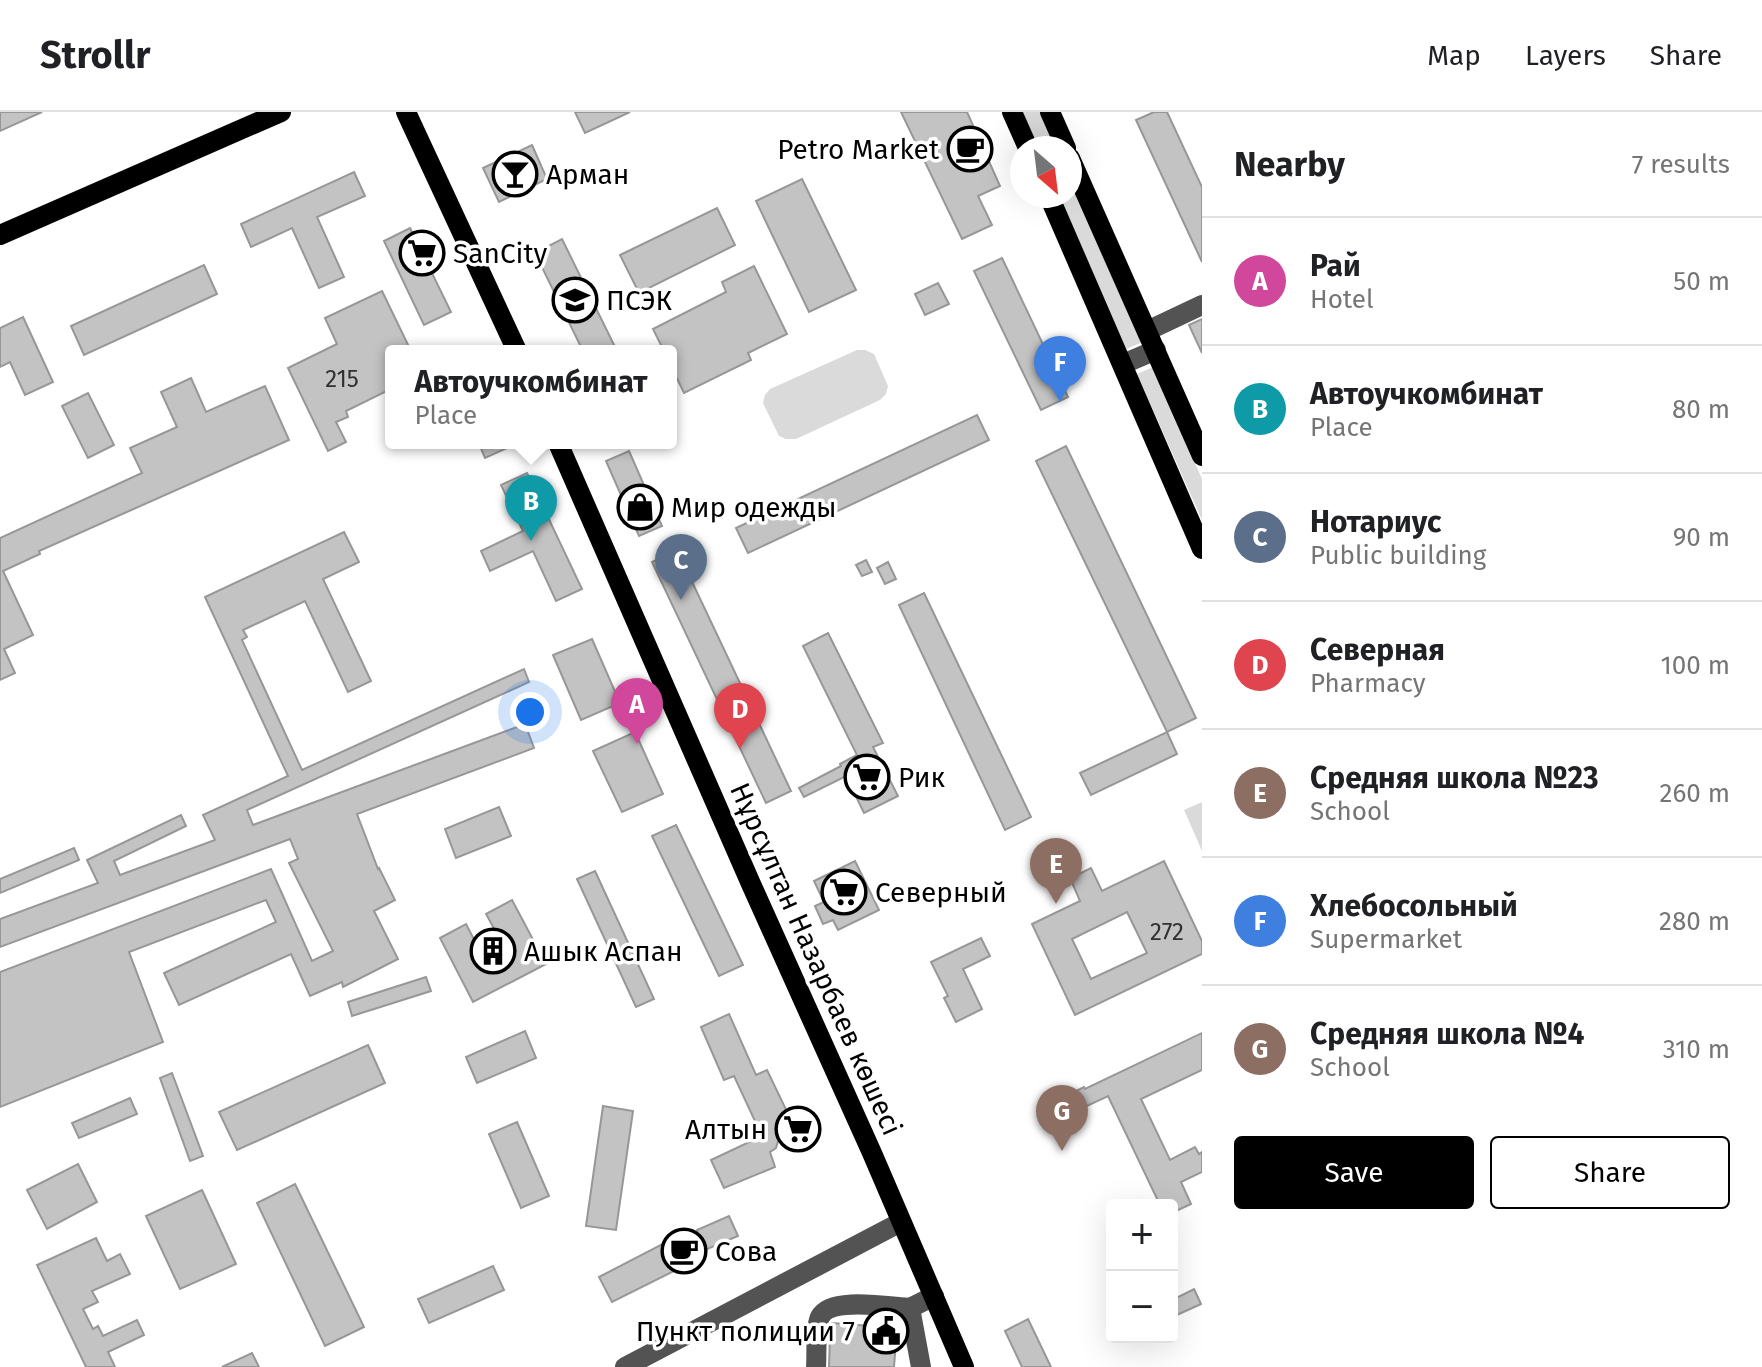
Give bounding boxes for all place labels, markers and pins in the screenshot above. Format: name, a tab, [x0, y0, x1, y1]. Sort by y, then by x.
cafe icon: Petro Market	[946, 125, 994, 173]
place label: Petro Market	[777, 133, 940, 166]
bar icon: Арман	[491, 150, 539, 198]
place label: Арман	[546, 158, 629, 191]
supermarket icon: SanCity	[398, 229, 446, 277]
place label: SanCity	[453, 237, 547, 270]
school or university icon: ПСЭК	[551, 276, 599, 324]
place label: ПСЭК	[606, 284, 673, 317]
pin: F	[1034, 336, 1086, 402]
pin: B	[505, 475, 557, 541]
shop icon: Мир одежды	[616, 483, 664, 531]
place label: Мир одежды	[671, 491, 837, 524]
pin: C	[655, 534, 707, 600]
pin: A	[611, 678, 663, 744]
pin: D	[714, 683, 766, 749]
supermarket icon: Рик	[843, 753, 891, 801]
place label: Рик	[898, 761, 946, 794]
pin: E	[1030, 838, 1082, 904]
supermarket icon: Северный	[820, 868, 868, 916]
place label: Северный	[875, 876, 1007, 909]
building icon: Ашык Аспан	[469, 927, 517, 975]
place label: Ашык Аспан	[524, 935, 683, 968]
pin: G	[1036, 1085, 1088, 1151]
supermarket icon: Алтын	[774, 1105, 822, 1153]
place label: Алтын	[685, 1113, 767, 1146]
cafe icon: Сова	[660, 1227, 708, 1275]
place label: Сова	[715, 1235, 777, 1268]
public building icon: Пункт полиции 7	[862, 1307, 910, 1355]
place label: Пункт полиции 7	[636, 1315, 855, 1348]

